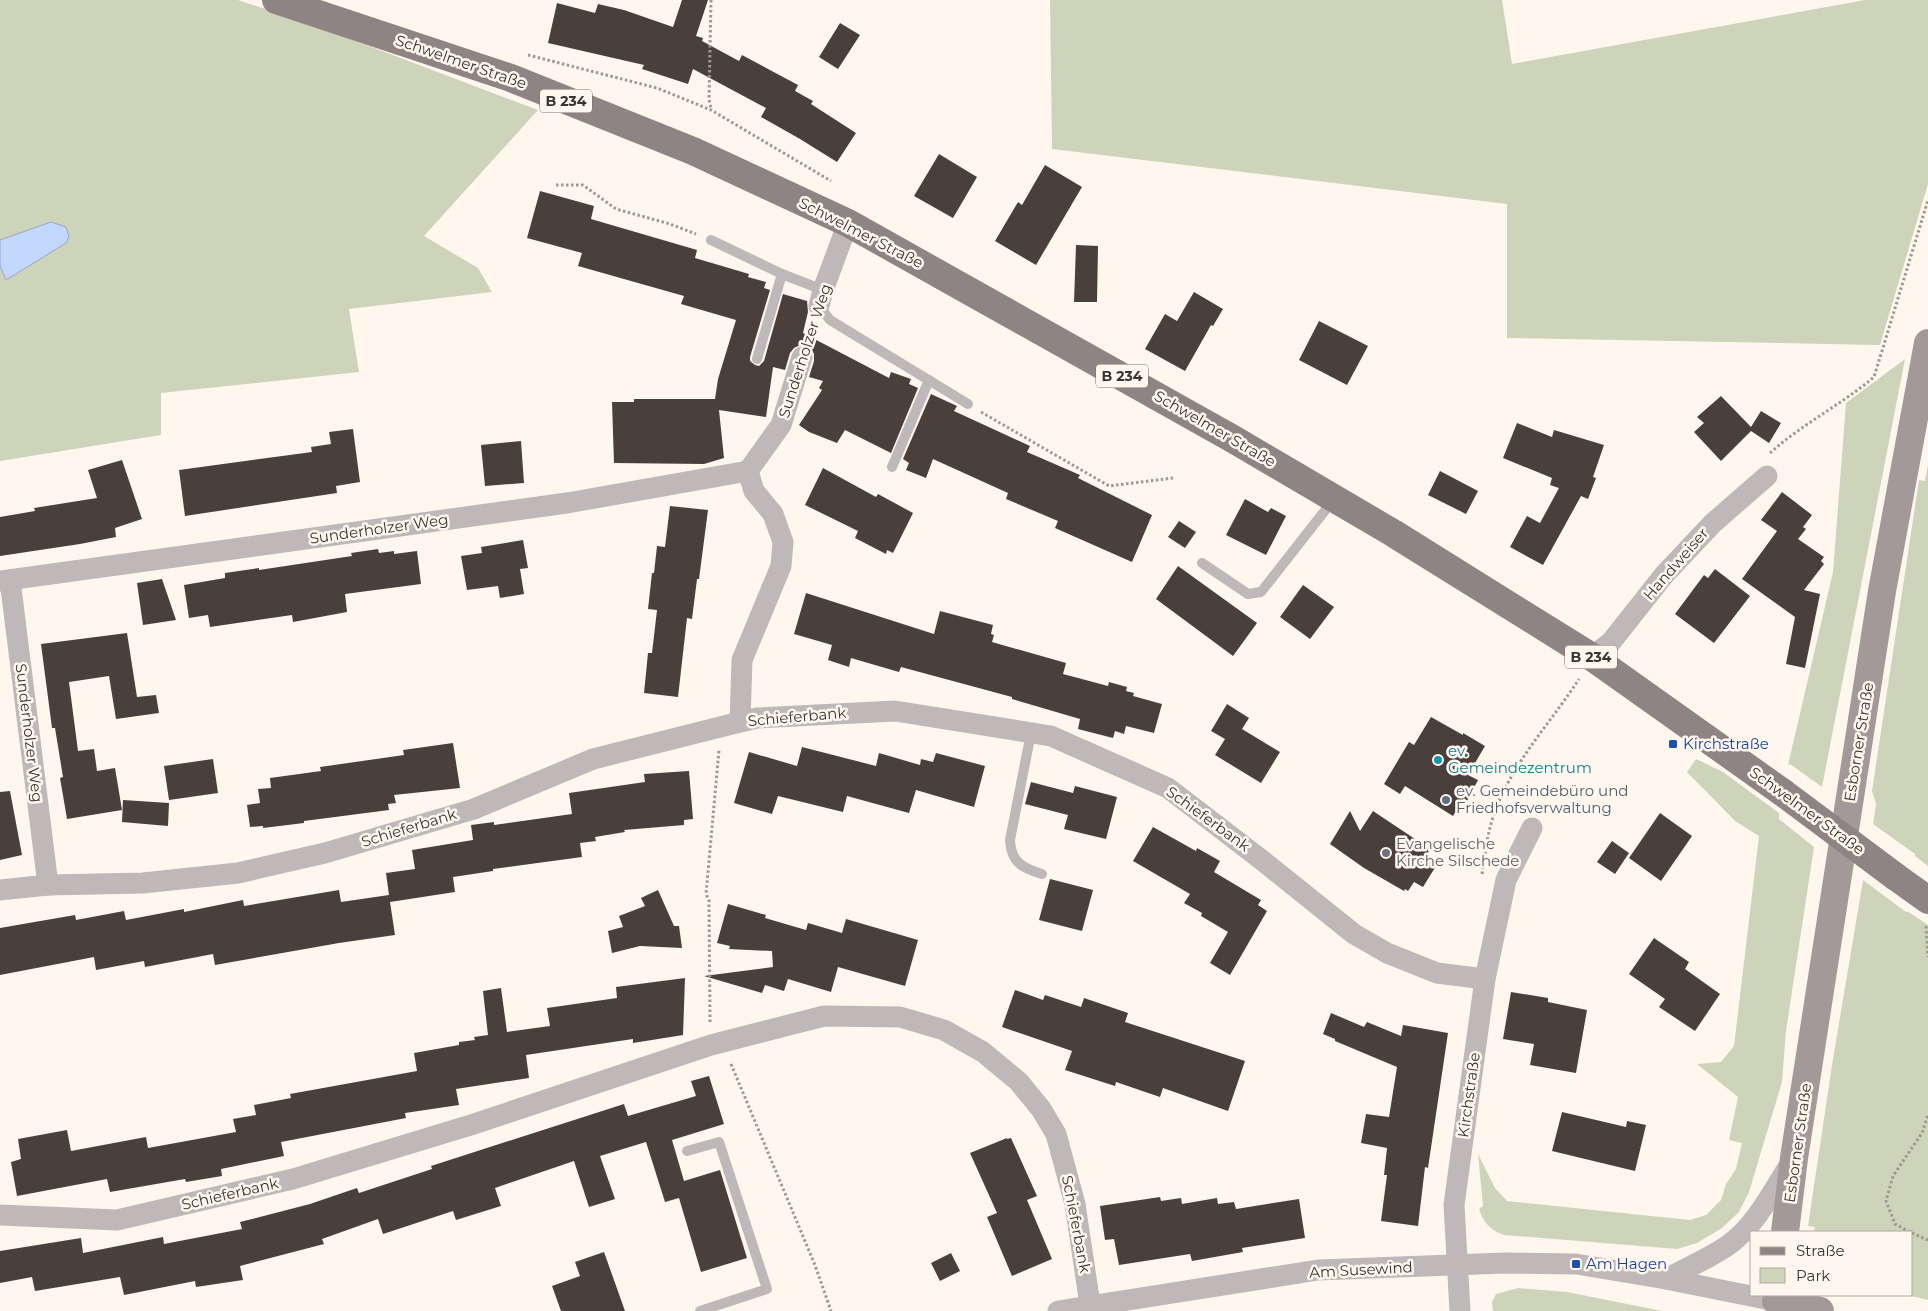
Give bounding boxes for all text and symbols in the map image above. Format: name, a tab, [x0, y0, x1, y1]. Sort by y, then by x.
street label: Schwelmer Straße	[393, 30, 529, 93]
road number: B 234	[540, 90, 592, 112]
street label: Schwelmer Straße	[796, 193, 927, 272]
street label: Sunderholzer Weg	[774, 281, 835, 420]
road number: B 234	[1096, 364, 1148, 388]
street label: Schwelmer Straße	[1151, 386, 1279, 471]
street label: Sunderholzer Weg	[308, 509, 450, 548]
street label: Handweiser	[1639, 524, 1712, 604]
road number: B 234	[1565, 646, 1617, 669]
street label: Sunderholzer Weg	[12, 662, 47, 804]
street label: Esborner Straße	[1840, 681, 1877, 803]
street label: Schieferbank	[747, 703, 847, 730]
place label: Kirchstraße	[1683, 734, 1769, 753]
marker: Kirchstraße	[1667, 738, 1679, 750]
place label: ev. Gemeindezentrum	[1448, 741, 1592, 777]
marker: ev. Gemeindezentrum	[1432, 754, 1444, 766]
street label: Schwelmer Straße	[1746, 763, 1868, 859]
place label: ev. Gemeindebüro und Friedhofsverwaltung	[1456, 781, 1628, 817]
street label: Schieferbank	[1163, 782, 1254, 855]
marker: ev. Gemeindebüro und Friedhofsverwaltung	[1440, 794, 1452, 806]
street label: Schieferbank	[359, 804, 459, 851]
place label: Evangelische Kirche Silschede	[1396, 834, 1519, 870]
marker: Evangelische Kirche Silschede	[1380, 847, 1392, 859]
street label: Kirchstraße	[1453, 1051, 1484, 1139]
street label: Esborner Straße	[1780, 1082, 1815, 1204]
street label: Schieferbank	[180, 1173, 280, 1214]
street label: Schieferbank	[1058, 1174, 1095, 1274]
legend	[1750, 1231, 1913, 1296]
text: Straße	[1796, 1241, 1845, 1260]
place label: Am Hagen	[1586, 1254, 1667, 1273]
street label: Am Susewind	[1309, 1257, 1413, 1282]
marker: Am Hagen	[1570, 1258, 1582, 1270]
text: Park	[1796, 1266, 1830, 1285]

